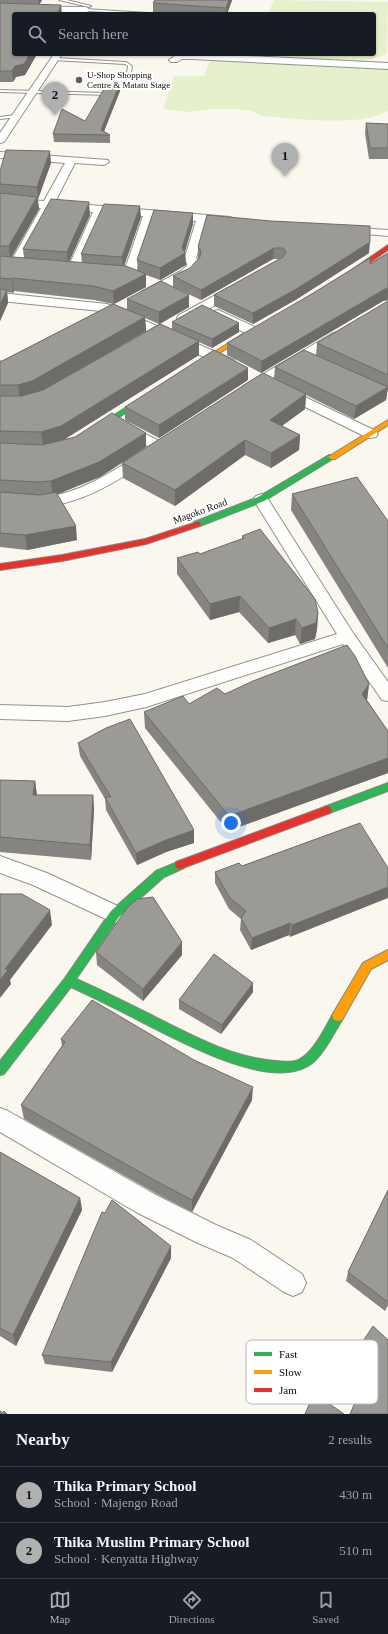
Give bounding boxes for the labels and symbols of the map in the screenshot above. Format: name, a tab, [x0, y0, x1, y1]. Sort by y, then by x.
place label: U-Shop Shopping Centre & Matatu Stage	[87, 70, 170, 90]
marker: U-Shop Shopping Centre & Matatu Stage	[74, 75, 84, 85]
pin: 2	[42, 82, 68, 115]
pin: 1	[272, 143, 298, 176]
street label: Magoko Road	[171, 496, 229, 526]
your location	[221, 813, 241, 833]
legend	[246, 1340, 378, 1404]
text: Fast	[279, 1348, 297, 1360]
text: Slow	[279, 1366, 302, 1378]
text: Jam	[279, 1384, 297, 1396]

